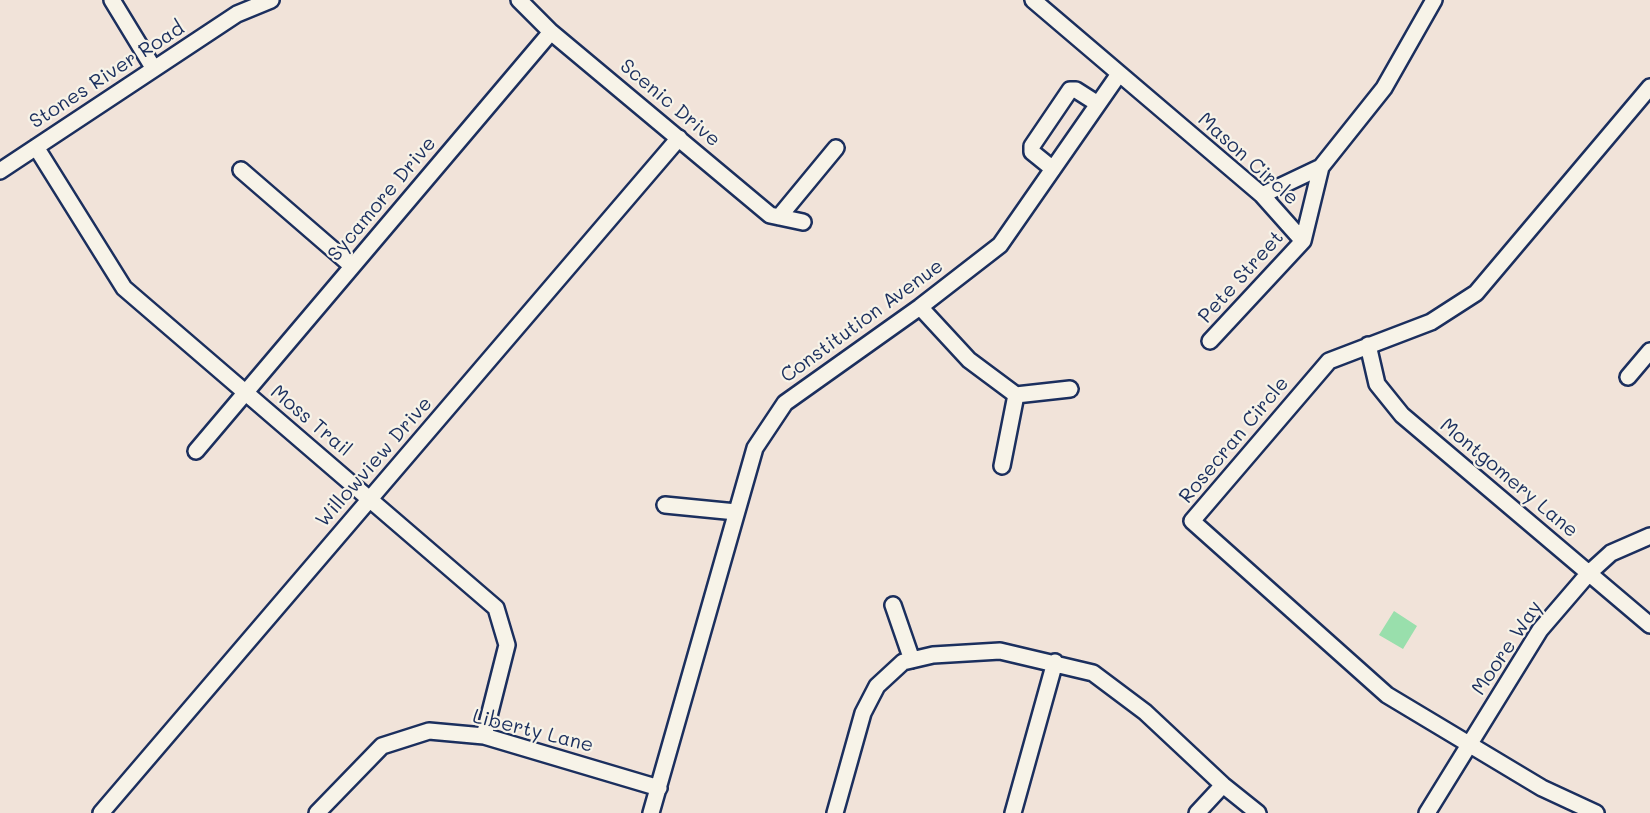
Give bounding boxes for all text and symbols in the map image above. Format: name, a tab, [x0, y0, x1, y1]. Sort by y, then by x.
street label: Stones River Road	[25, 16, 189, 134]
street label: Scenic Drive	[615, 54, 725, 152]
street label: Mason Circle	[1193, 108, 1303, 210]
street label: Sycamore Drive	[323, 132, 441, 266]
street label: Pete Street	[1193, 226, 1289, 328]
street label: Constitution Avenue	[776, 254, 948, 388]
street label: Rosecran Circle	[1174, 372, 1294, 508]
street label: Moss Trail	[266, 380, 356, 462]
street label: Willowview Drive	[311, 392, 437, 532]
street label: Montgomery Lane	[1435, 413, 1583, 543]
street label: Moore Way	[1467, 596, 1547, 700]
street label: Liberty Lane	[470, 704, 596, 758]

